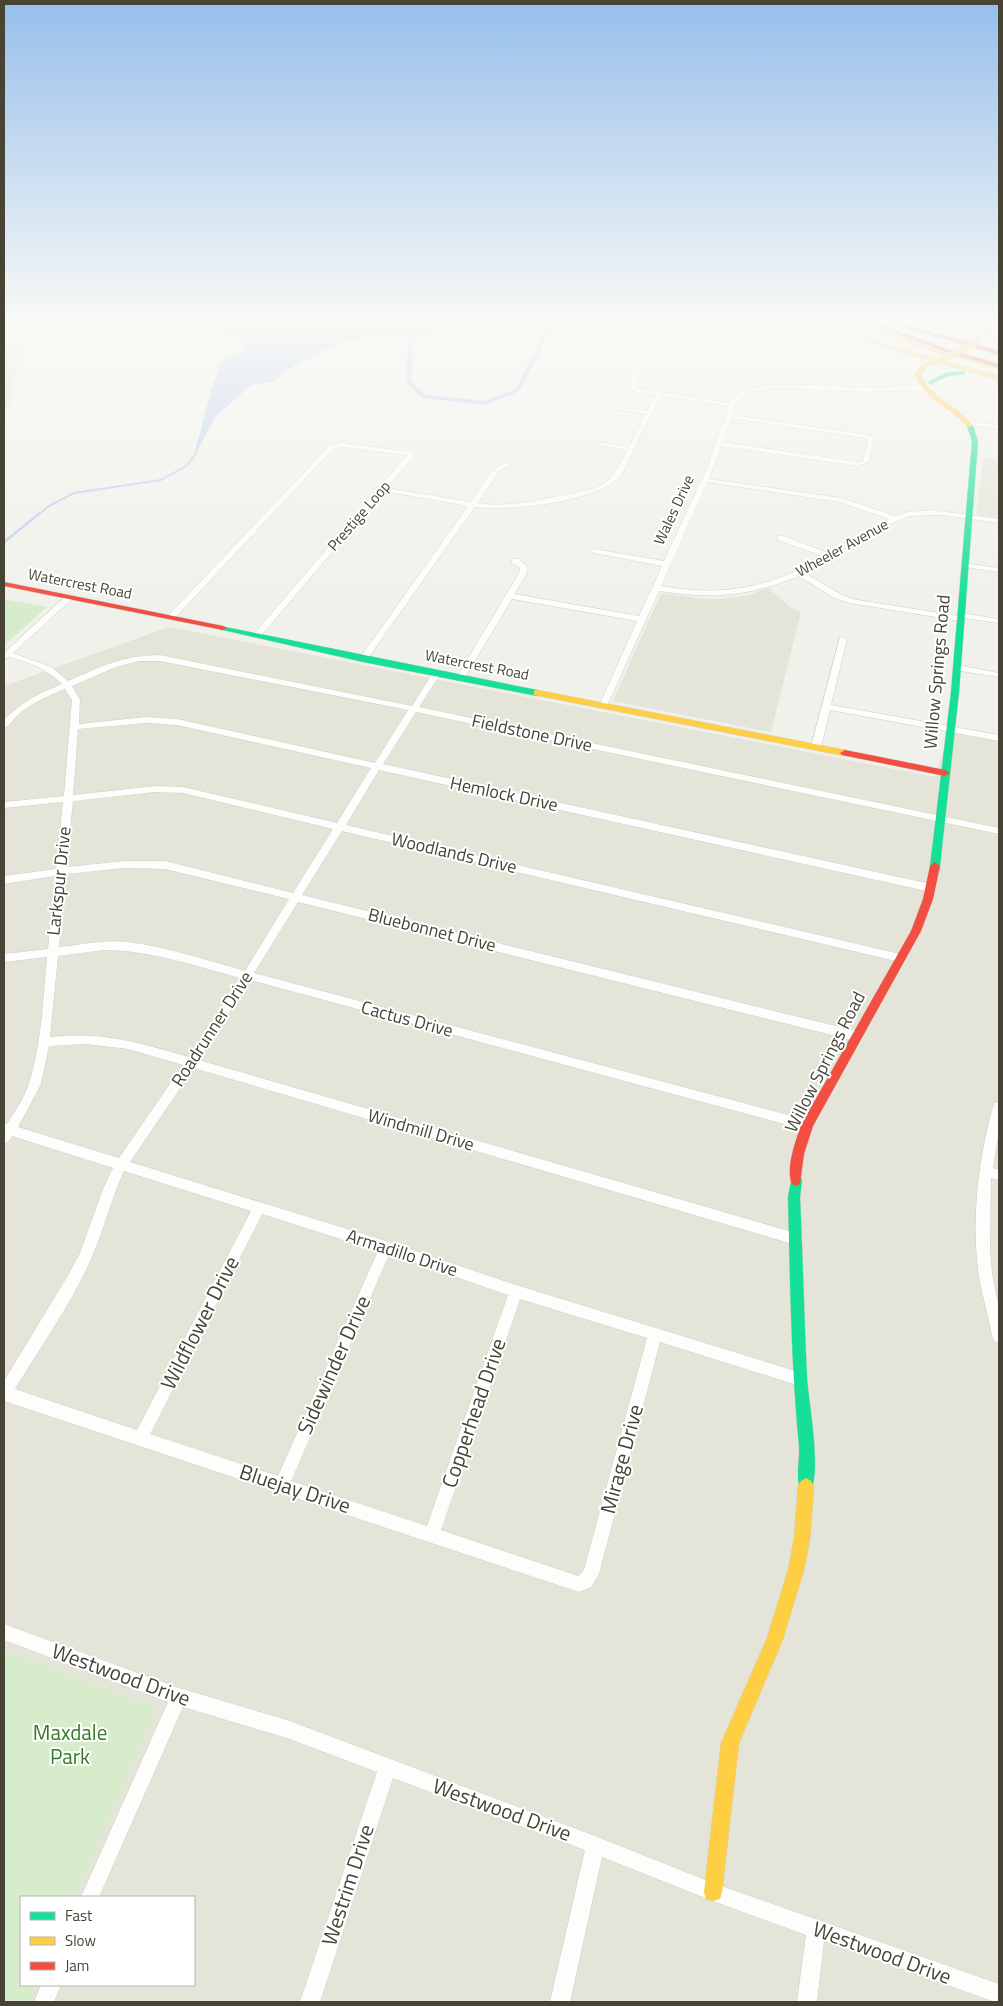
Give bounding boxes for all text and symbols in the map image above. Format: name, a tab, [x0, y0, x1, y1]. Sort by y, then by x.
street label: Wales Drive	[647, 471, 700, 549]
street label: Prestige Loop	[322, 475, 396, 556]
street label: Wheeler Avenue	[791, 513, 892, 583]
street label: Watercrest Road	[26, 562, 134, 605]
street label: Willow Springs Road	[916, 594, 957, 750]
street label: Watercrest Road	[423, 643, 531, 686]
street label: Fieldstone Drive	[469, 707, 595, 758]
street label: Hemlock Drive	[448, 769, 561, 818]
street label: Larkspur Drive	[39, 825, 78, 937]
street label: Woodlands Drive	[389, 825, 520, 880]
street label: Bluebonnet Drive	[365, 901, 499, 958]
street label: Roadrunner Drive	[164, 966, 259, 1092]
street label: Willow Springs Road	[777, 987, 872, 1137]
street label: Cactus Drive	[358, 993, 456, 1044]
street label: Windmill Drive	[365, 1101, 478, 1158]
street label: Armadillo Drive	[343, 1222, 461, 1283]
street label: Wildflower Drive	[152, 1250, 247, 1395]
street label: Sidewinder Drive	[288, 1290, 378, 1439]
street label: Copperhead Drive	[432, 1334, 514, 1492]
street label: Mirage Drive	[591, 1401, 651, 1517]
street label: Bluejay Drive	[236, 1455, 355, 1521]
street label: Westwood Drive	[47, 1634, 195, 1714]
park label: Maxdale Park	[33, 1716, 107, 1772]
street label: Westwood Drive	[428, 1769, 576, 1849]
street label: Westrim Drive	[312, 1820, 382, 1950]
legend	[20, 1896, 195, 1986]
text: Fast	[65, 1904, 93, 1927]
street label: Westwood Drive	[808, 1912, 956, 1992]
text: Slow	[65, 1929, 96, 1952]
text: Jam	[65, 1954, 89, 1977]

